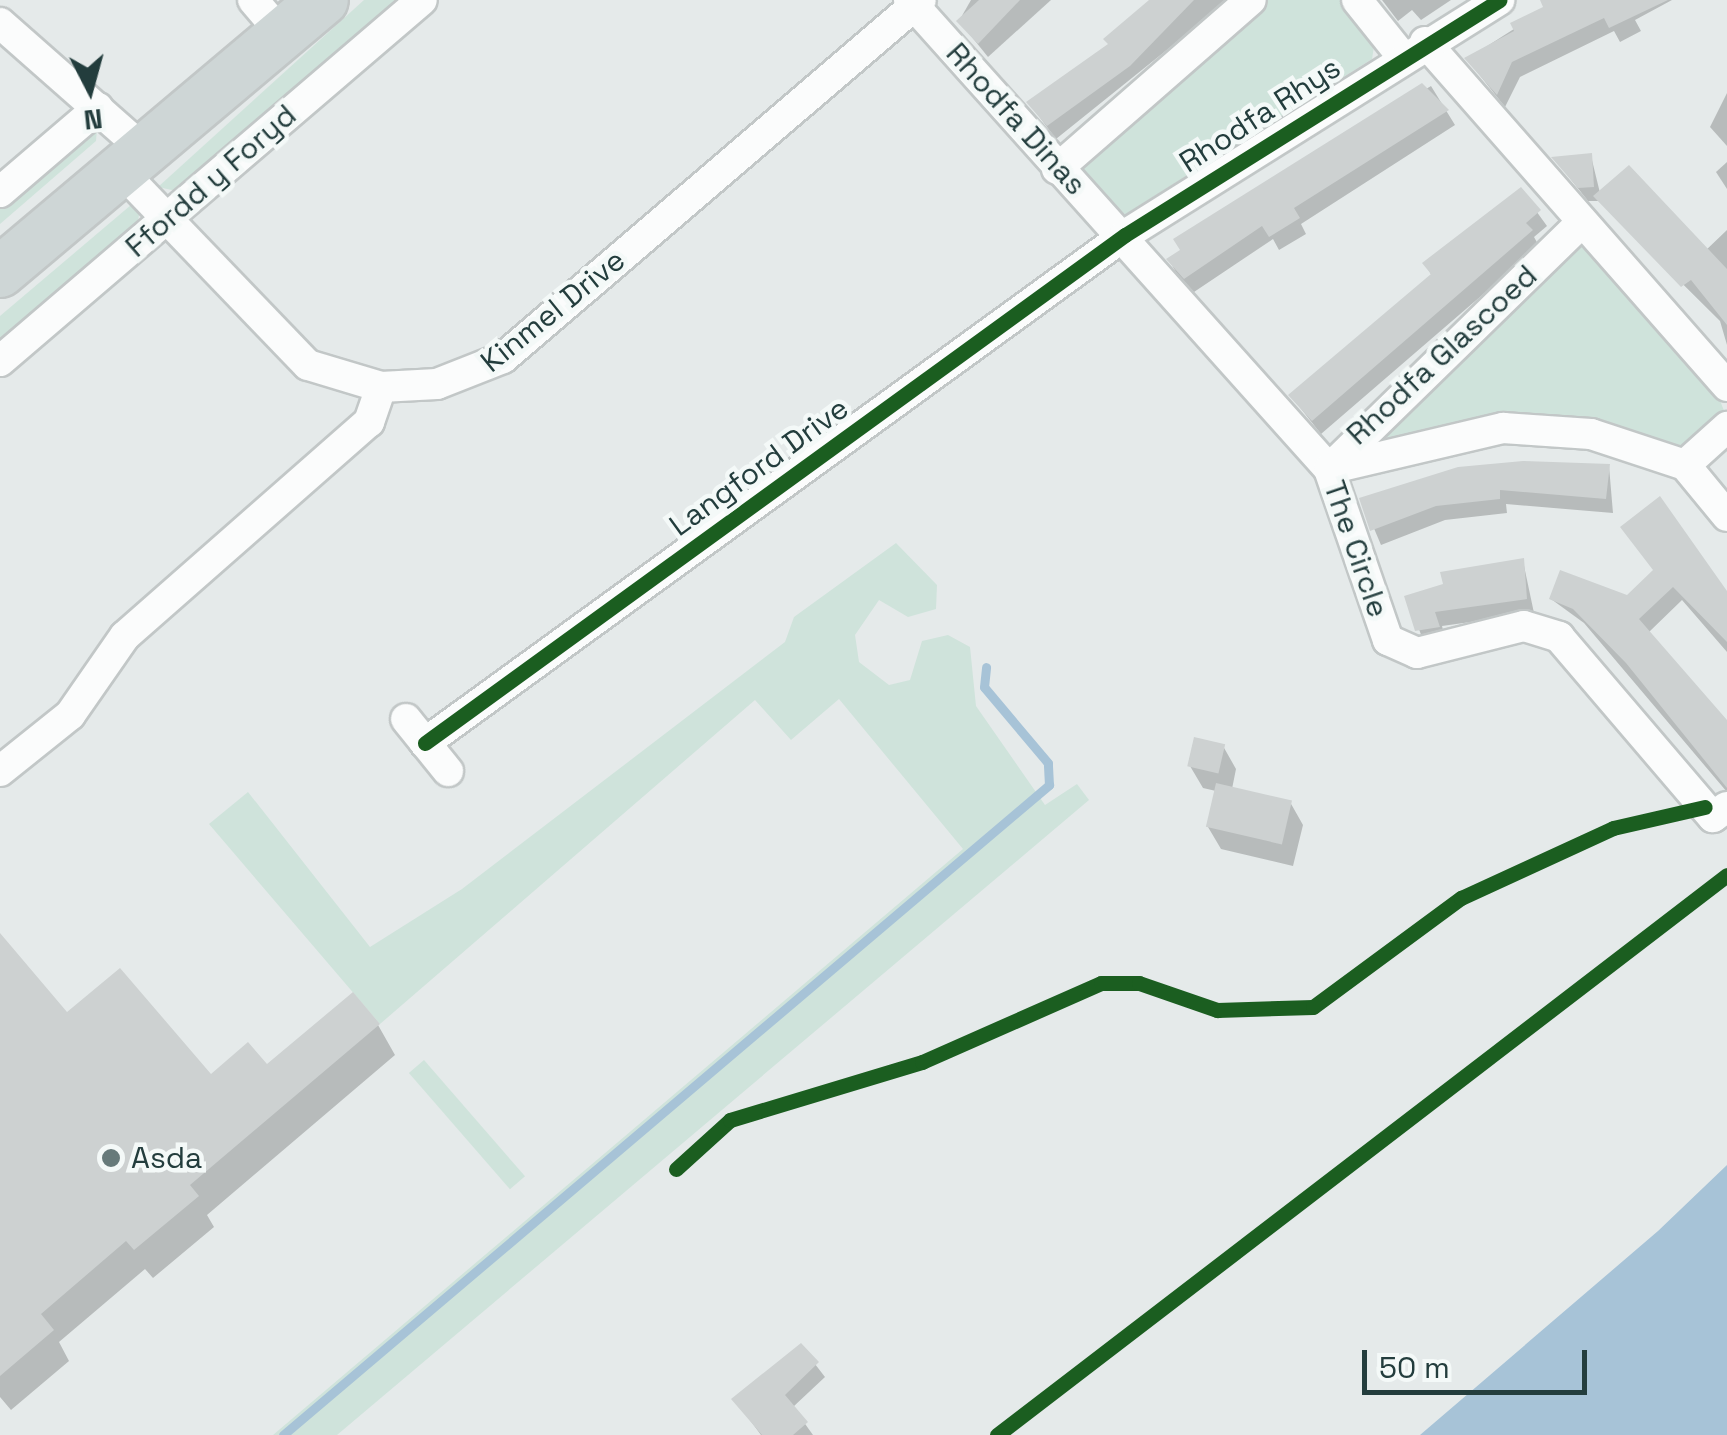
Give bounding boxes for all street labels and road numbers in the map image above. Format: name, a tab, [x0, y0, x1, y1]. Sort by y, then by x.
street label: Rhodfa Dinas	[938, 36, 1094, 202]
street label: Rhodfa Rhys	[1173, 50, 1347, 180]
street label: Ffordd y Foryd	[118, 97, 304, 265]
street label: Kinmel Drive	[474, 242, 632, 380]
street label: Rhodfa Glascoed	[1339, 258, 1545, 452]
street label: Langford Drive	[663, 390, 855, 544]
street label: The Circle	[1316, 476, 1396, 622]

